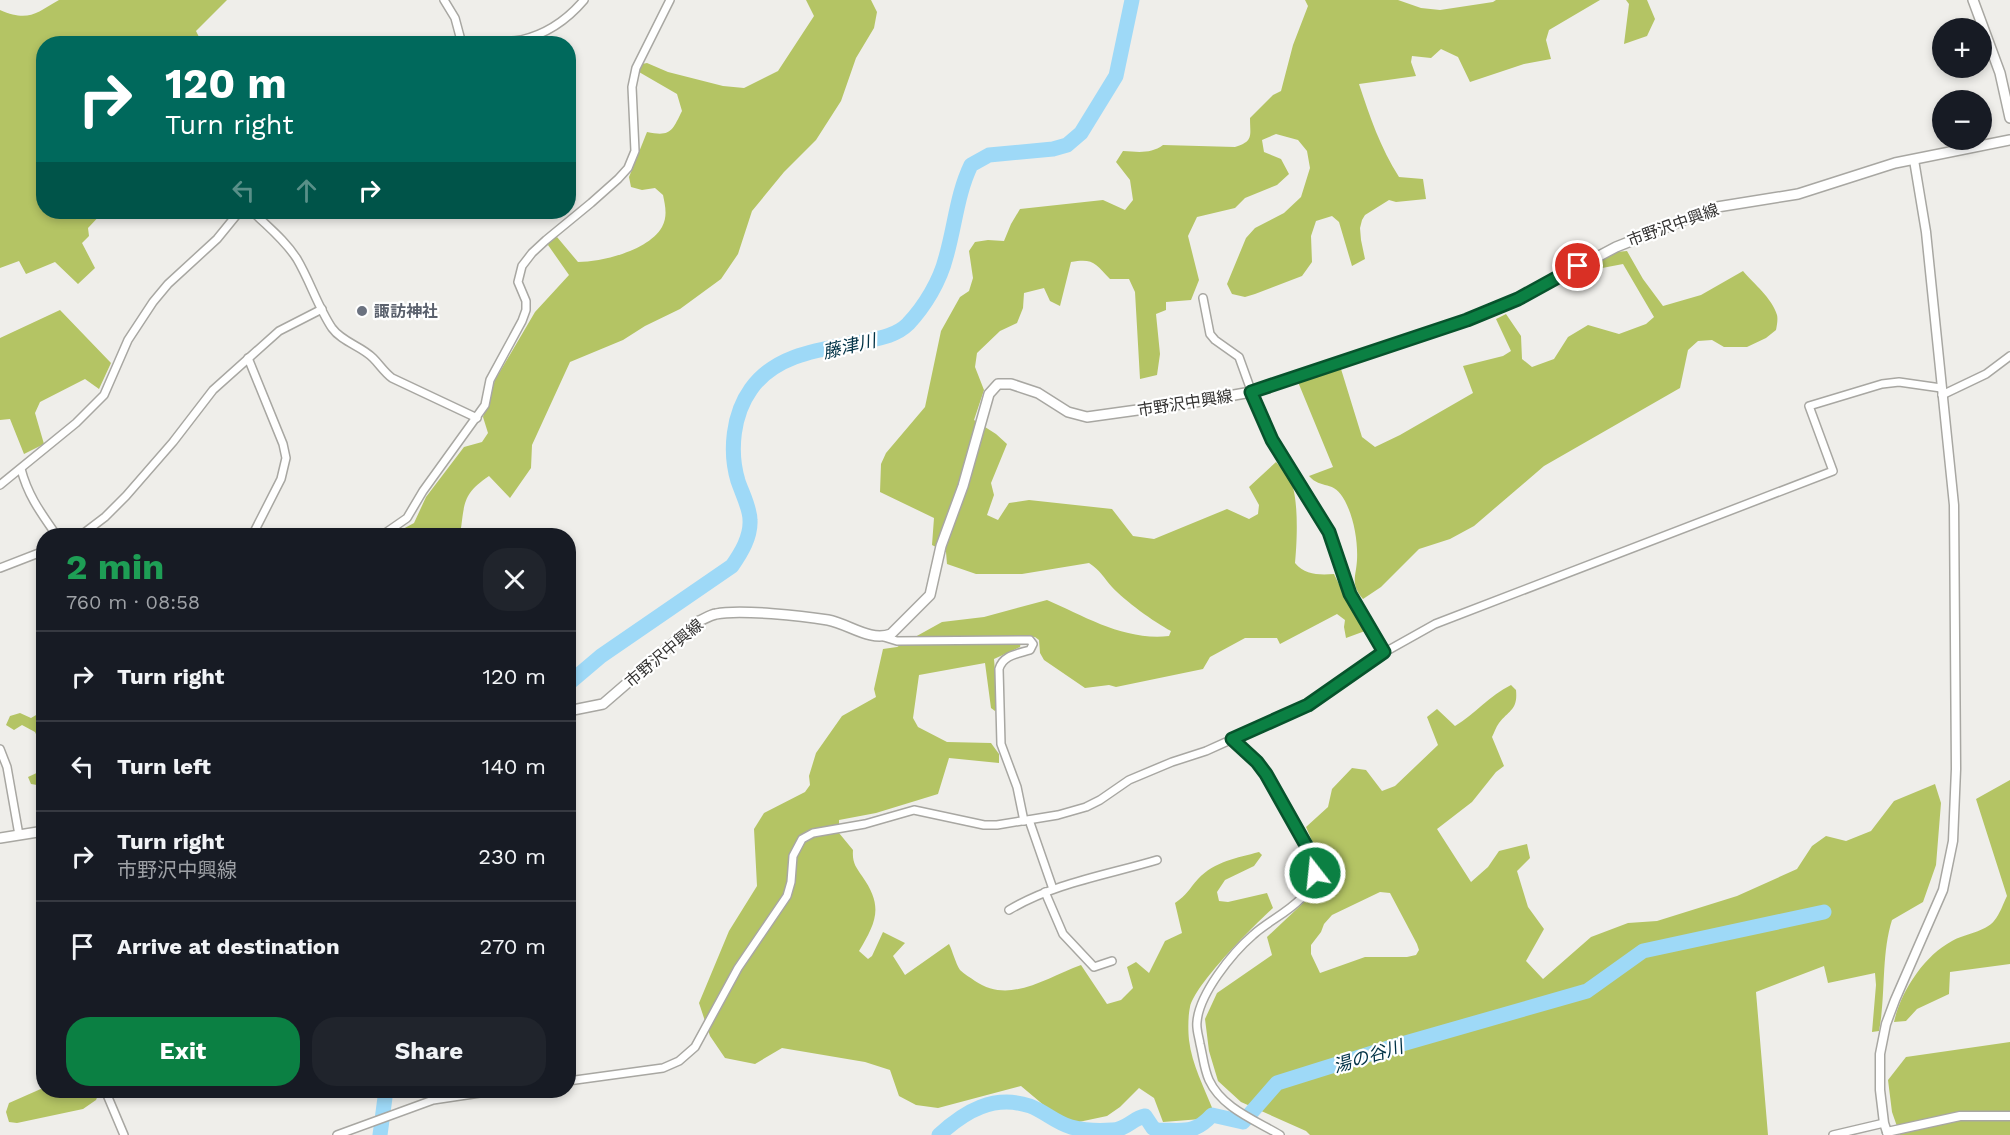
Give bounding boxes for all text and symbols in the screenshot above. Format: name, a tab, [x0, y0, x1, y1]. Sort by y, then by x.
map controls	[1932, 18, 1992, 150]
button: +	[1932, 18, 1992, 78]
text: 120 m	[165, 59, 287, 108]
icon: right	[66, 60, 144, 138]
button: −	[1932, 90, 1992, 150]
text: Turn right	[165, 109, 294, 141]
icon: left	[227, 174, 260, 207]
icon: ahead	[290, 174, 323, 207]
icon: right	[353, 174, 386, 207]
street label: 市野沢中興線	[1625, 200, 1721, 250]
pin	[1552, 240, 1603, 291]
icon: arrive	[1561, 249, 1594, 282]
place label: 諏訪神社	[374, 302, 438, 321]
marker: 諏訪神社	[355, 304, 369, 318]
water label: 藤津川	[820, 329, 880, 362]
street label: 市野沢中興線	[1136, 386, 1234, 420]
text: 2 min	[66, 546, 164, 588]
button: close	[483, 548, 546, 611]
text: 760 m · 08:58	[66, 590, 200, 614]
street label: 市野沢中興線	[621, 615, 707, 691]
icon: right	[66, 660, 99, 693]
text: Turn right	[117, 664, 224, 689]
text: 120 m	[482, 664, 546, 689]
icon: left	[66, 750, 99, 783]
text: Turn left	[117, 754, 211, 779]
text: 140 m	[482, 754, 546, 779]
text: Turn right	[117, 829, 224, 854]
icon: right	[66, 840, 99, 873]
position arrow	[1283, 841, 1347, 905]
text: 230 m	[478, 844, 546, 869]
text: 市野沢中興線	[117, 858, 237, 882]
icon: arrive	[66, 930, 99, 963]
text: Arrive at destination	[117, 934, 340, 959]
text: 270 m	[480, 934, 546, 959]
button: Exit	[66, 1017, 300, 1086]
button: Share	[312, 1017, 546, 1086]
water label: 湯の谷川	[1331, 1035, 1407, 1077]

